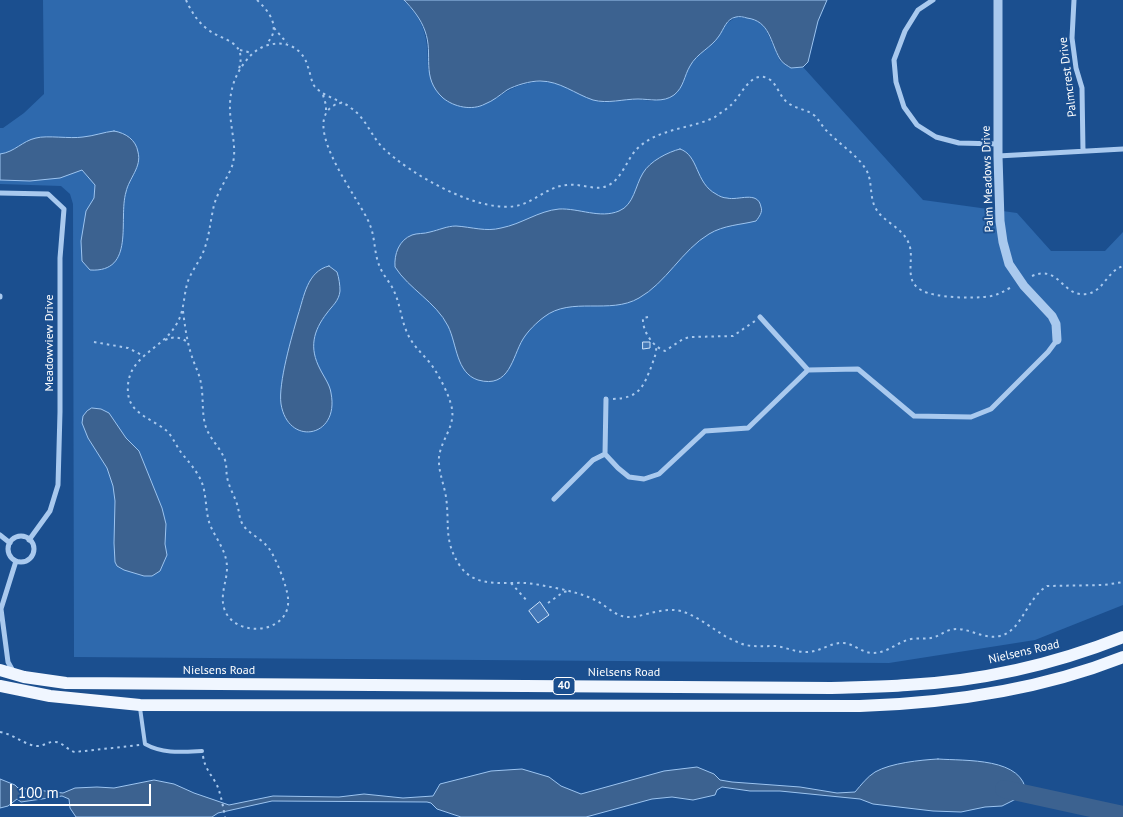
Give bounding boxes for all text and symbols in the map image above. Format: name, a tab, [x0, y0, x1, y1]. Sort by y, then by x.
street label: Palmcrest Drive	[1056, 36, 1080, 118]
street label: Palm Meadows Drive	[979, 125, 997, 233]
street label: Meadowview Drive	[43, 294, 57, 392]
street label: Nielsens Road	[987, 637, 1061, 667]
street label: Nielsens Road	[183, 664, 255, 678]
street label: Nielsens Road	[588, 666, 660, 680]
road number: 40	[553, 678, 575, 694]
scale bar	[12, 774, 154, 806]
text: 100 m	[18, 783, 59, 802]

